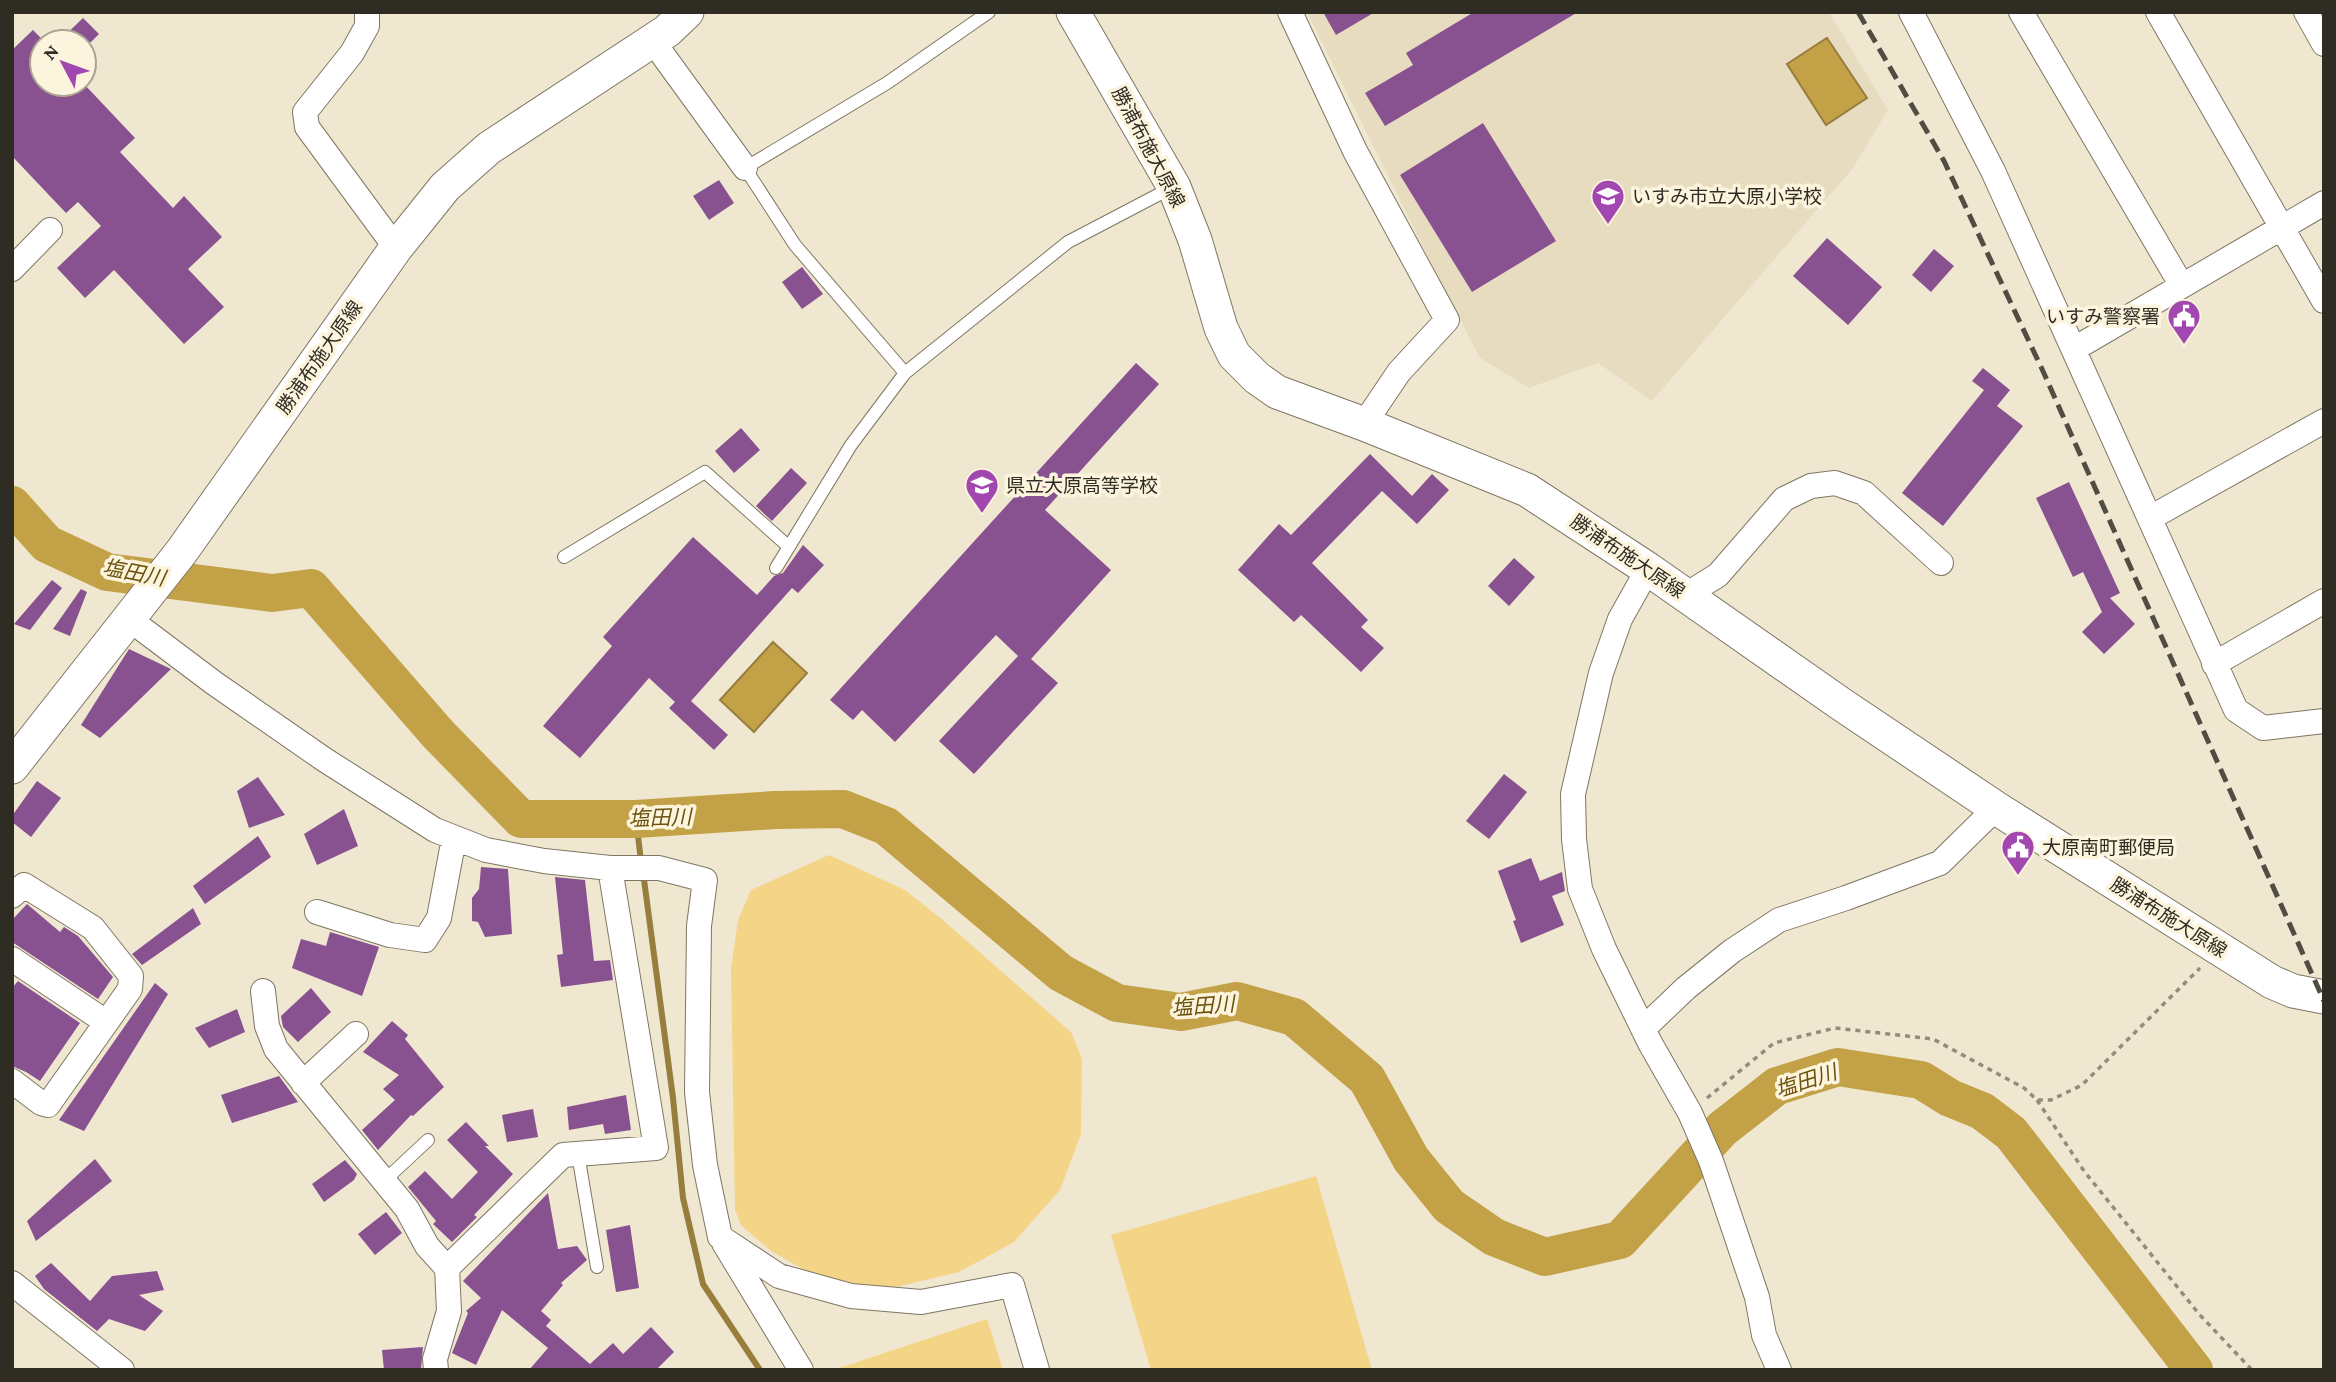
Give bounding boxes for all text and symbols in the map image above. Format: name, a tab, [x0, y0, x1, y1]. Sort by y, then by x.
north arrow	[28, 28, 98, 98]
text: N	[38, 40, 63, 64]
street label: 勝浦布施大原線	[1108, 84, 1189, 211]
school or university icon: いすみ市立大原小学校	[1589, 177, 1627, 226]
place label: いすみ市立大原小学校	[1632, 186, 1822, 207]
street label: 勝浦布施大原線	[273, 297, 366, 418]
public building icon: いすみ警察署	[2165, 297, 2203, 346]
place label: いすみ警察署	[2046, 306, 2160, 327]
school or university icon: 県立大原高等学校	[963, 466, 1001, 515]
place label: 県立大原高等学校	[1006, 475, 1158, 496]
street label: 勝浦布施大原線	[1567, 511, 1689, 602]
water label: 塩田川	[101, 555, 169, 591]
water label: 塩田川	[628, 805, 694, 831]
public building icon: 大原南町郵便局	[1999, 828, 2037, 877]
place label: 大原南町郵便局	[2042, 837, 2175, 858]
street label: 勝浦布施大原線	[2107, 873, 2231, 962]
water label: 塩田川	[1171, 992, 1237, 1020]
water label: 塩田川	[1772, 1059, 1842, 1102]

